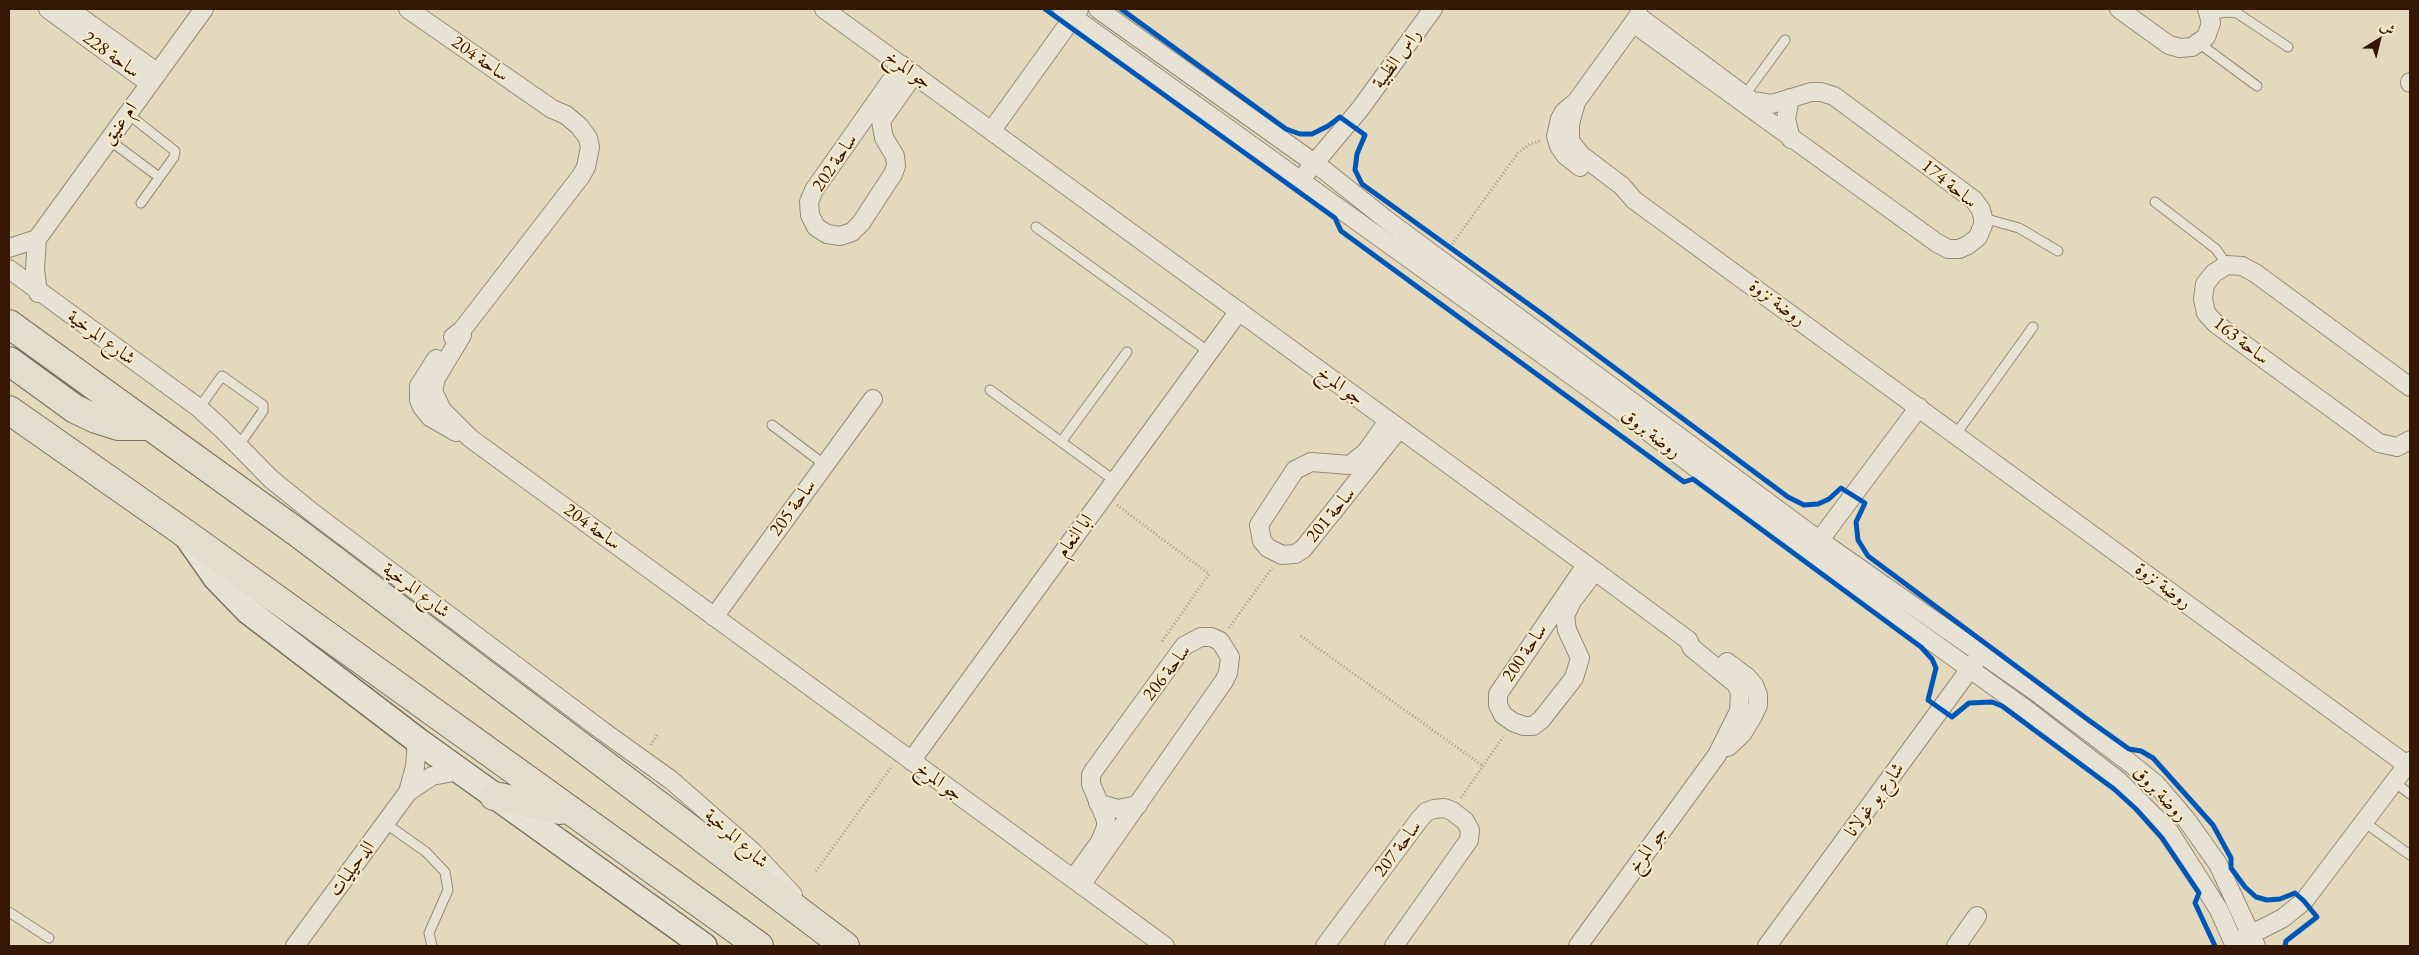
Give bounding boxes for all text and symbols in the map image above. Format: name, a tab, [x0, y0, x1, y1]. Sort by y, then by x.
north arrow	[2354, 15, 2404, 65]
text: ش	[2377, 16, 2399, 39]
street label: راس الظبية	[1368, 24, 1426, 94]
street label: ساحة 228	[78, 27, 144, 83]
street label: ساحة 204	[447, 31, 513, 87]
street label: جو المرخ	[880, 45, 936, 95]
street label: ام عنيق	[97, 99, 143, 149]
street label: ساحة 202	[807, 130, 863, 196]
street label: ساحة 174	[1917, 155, 1981, 213]
street label: روضة نزوة	[1744, 275, 1810, 331]
street label: شارع المرخية	[63, 306, 139, 370]
street label: ساحة 163	[2208, 312, 2274, 370]
street label: جو المرخ	[1312, 361, 1368, 411]
street label: روضة بروق	[1617, 404, 1685, 464]
street label: ساحة 205	[765, 475, 821, 541]
street label: ساحة 201	[1301, 483, 1361, 547]
street label: ساحة 204	[559, 499, 625, 555]
street label: ابا النعام	[1052, 510, 1098, 562]
street label: شارع المرخية	[378, 558, 454, 624]
street label: روضة نزوة	[2130, 558, 2196, 614]
street label: ساحة 200	[1497, 620, 1553, 686]
street label: ساحة 206	[1138, 640, 1196, 706]
street label: جو المرخ	[911, 757, 967, 807]
street label: شارع بو غولانا	[1840, 758, 1910, 842]
street label: روضة بروق	[2128, 761, 2192, 827]
street label: شارع المرخية	[699, 804, 773, 874]
street label: ساحة 207	[1369, 816, 1427, 882]
street label: جو المرخ	[1623, 822, 1673, 878]
street label: الدحيليات	[324, 837, 380, 901]

